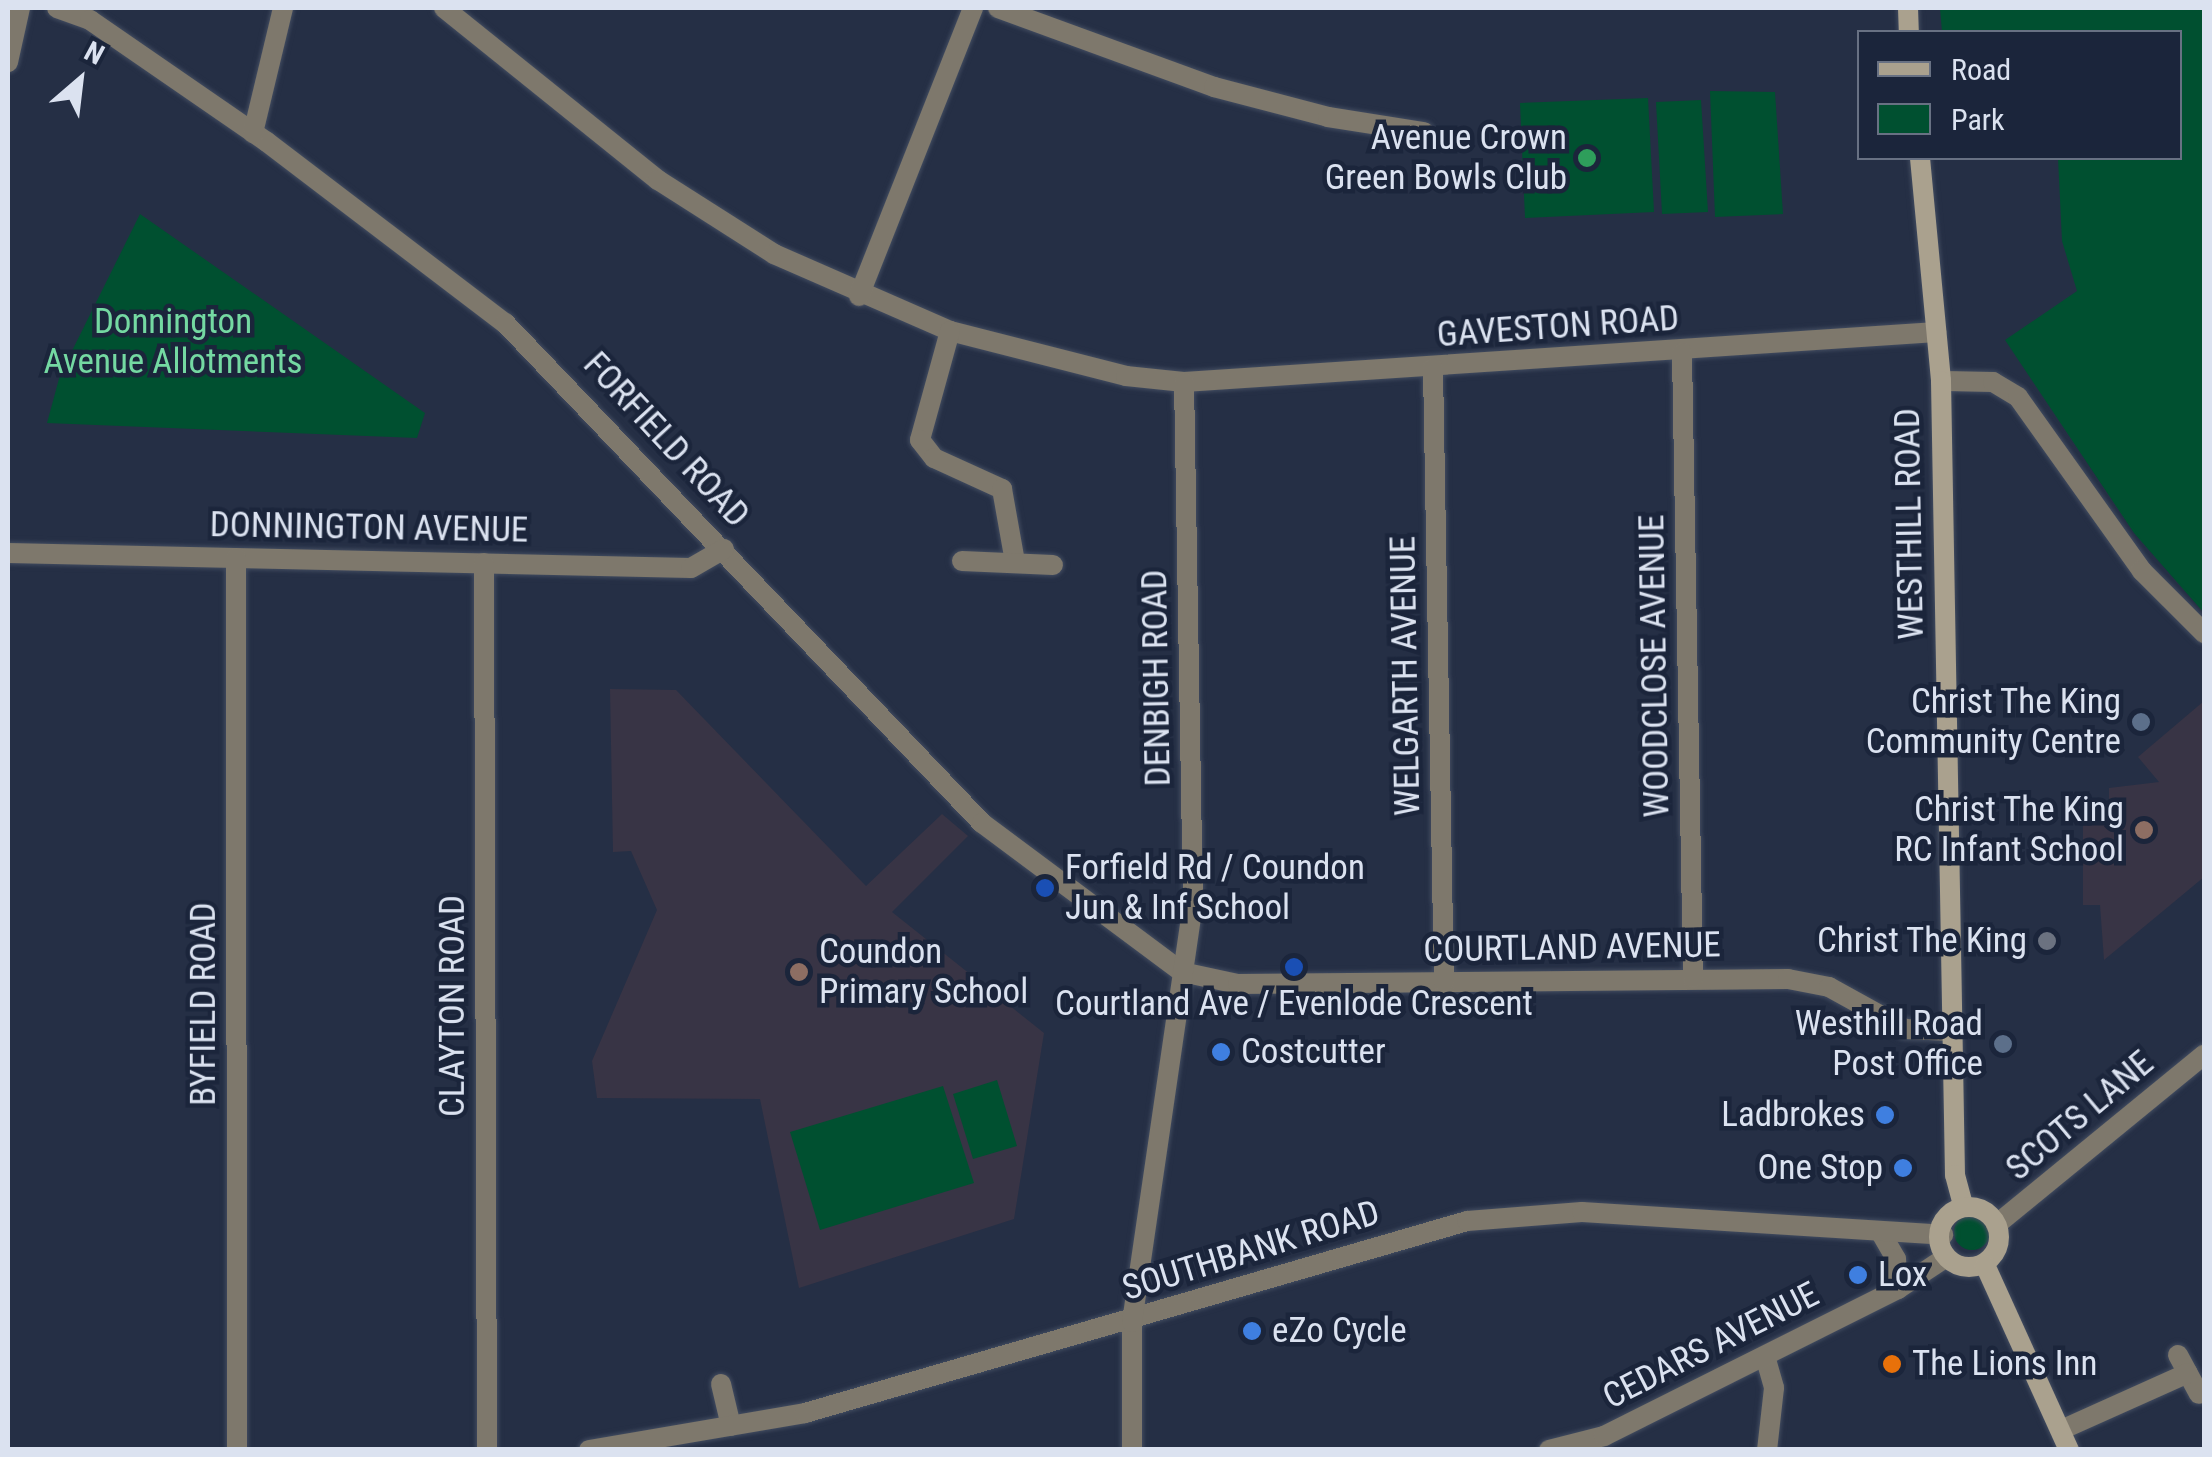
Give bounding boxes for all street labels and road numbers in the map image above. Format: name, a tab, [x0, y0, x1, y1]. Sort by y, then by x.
street label: GAVESTON ROAD	[1436, 298, 1680, 356]
street label: FORFIELD ROAD	[574, 344, 758, 536]
street label: WESTHILL ROAD	[1887, 408, 1933, 640]
street label: DONNINGTON AVENUE	[209, 504, 529, 552]
street label: WOODCLOSE AVENUE	[1631, 514, 1679, 818]
street label: WELGARTH AVENUE	[1383, 536, 1429, 816]
street label: DENBIGH ROAD	[1134, 569, 1180, 787]
street label: CLAYTON ROAD	[432, 895, 474, 1117]
street label: BYFIELD ROAD	[183, 902, 225, 1106]
street label: COURTLAND AVENUE	[1423, 924, 1721, 972]
street label: SCOTS LANE	[1998, 1042, 2162, 1190]
street label: SOUTHBANK ROAD	[1118, 1192, 1384, 1310]
street label: CEDARS AVENUE	[1596, 1274, 1826, 1418]

